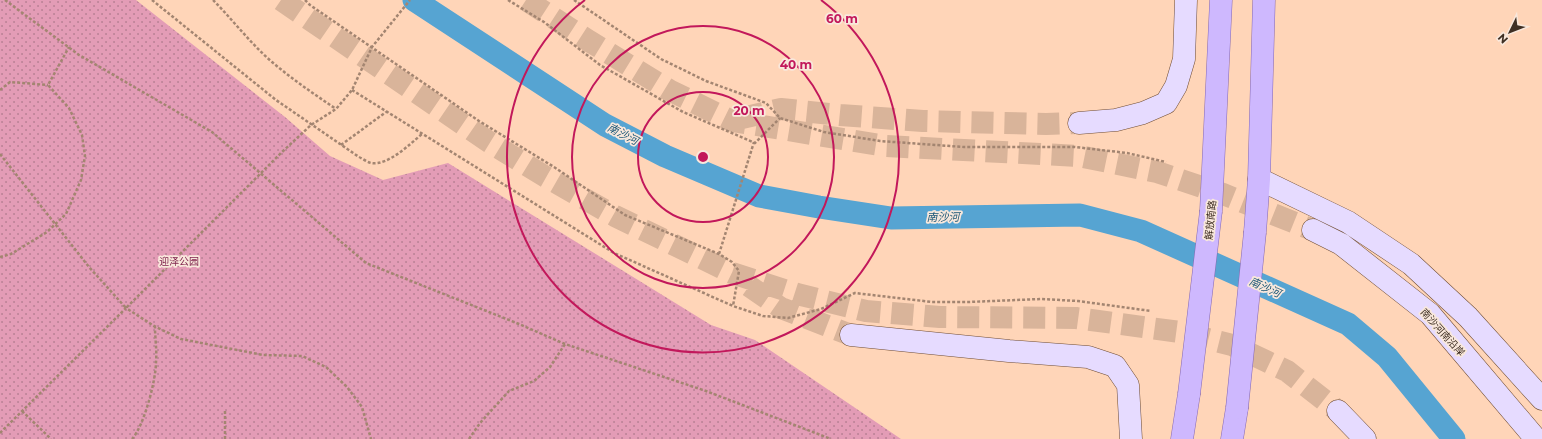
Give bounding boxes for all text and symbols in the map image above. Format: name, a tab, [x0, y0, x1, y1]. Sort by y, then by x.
text: 60 m	[826, 11, 858, 26]
north arrow	[1490, 12, 1530, 52]
text: N	[1495, 31, 1511, 47]
text: 40 m	[780, 57, 812, 72]
text: 20 m	[733, 103, 765, 118]
water label: 南沙河	[605, 120, 643, 149]
centre of rings	[696, 150, 710, 164]
street label: 解放南路	[1202, 199, 1219, 241]
water label: 南沙河	[926, 210, 962, 224]
park label: 迎泽公园	[159, 255, 199, 268]
water label: 南沙河	[1247, 274, 1285, 301]
street label: 南沙河南沿岸	[1418, 306, 1468, 359]

